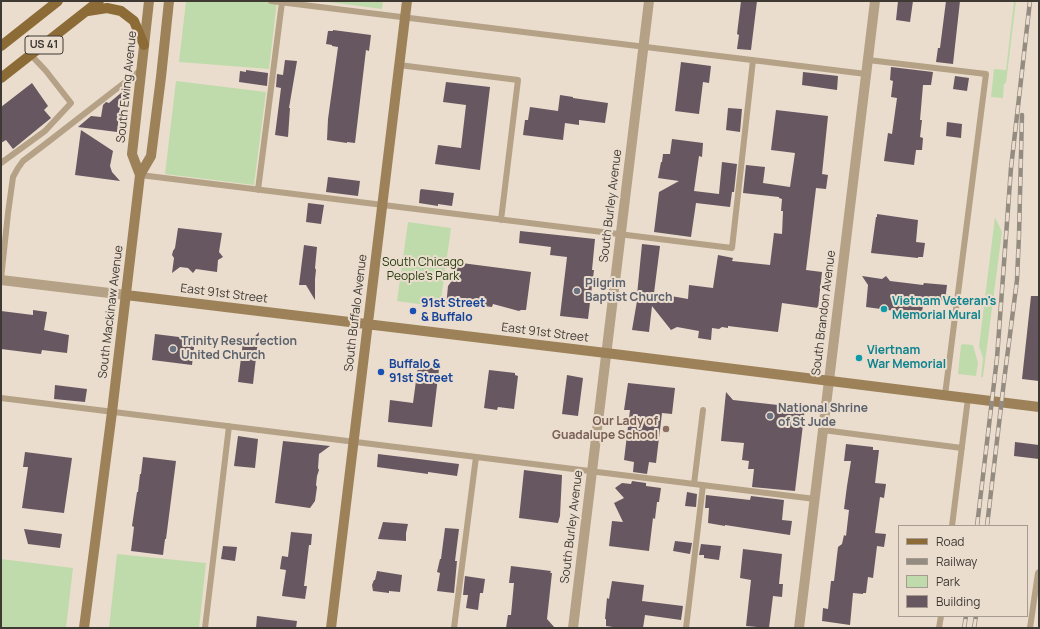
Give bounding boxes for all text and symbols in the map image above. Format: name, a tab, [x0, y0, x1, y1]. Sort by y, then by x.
street label: South Ewing Avenue	[114, 30, 140, 144]
road number: US 41	[25, 36, 63, 54]
street label: South Burley Avenue	[597, 148, 625, 264]
street label: South Mackinaw Avenue	[96, 244, 126, 380]
street label: South Brandon Avenue	[809, 250, 839, 376]
street label: South Buffalo Avenue	[342, 253, 370, 373]
park label: South Chicago People's Park	[382, 256, 464, 284]
place label: Pilgrim Baptist Church	[585, 277, 672, 305]
street label: East 91st Street	[180, 281, 268, 307]
marker: Pilgrim Baptist Church	[572, 286, 582, 296]
place label: Vietnam Veteran's Memorial Mural	[892, 295, 996, 323]
place label: 91st Street & Buffalo	[421, 297, 485, 325]
marker: Vietnam Veteran's Memorial Mural	[879, 304, 889, 314]
marker: 91st Street & Buffalo	[408, 306, 418, 316]
street label: East 91st Street	[501, 320, 589, 346]
place label: Trinity Resurrection United Church	[181, 335, 297, 363]
marker: Trinity Resurrection United Church	[168, 344, 178, 354]
place label: Viertnam War Memorial	[867, 344, 946, 372]
marker: Viertnam War Memorial	[854, 353, 864, 363]
place label: Buffalo & 91st Street	[389, 358, 453, 386]
marker: Buffalo & 91st Street	[376, 367, 386, 377]
place label: National Shrine of St Jude	[778, 402, 868, 430]
marker: National Shrine of St Jude	[765, 411, 775, 421]
place label: Our Lady of Guadalupe School	[552, 415, 658, 443]
marker: Our Lady of Guadalupe School	[661, 424, 671, 434]
street label: South Burley Avenue	[558, 469, 586, 585]
legend	[898, 525, 1028, 617]
text: Road	[936, 533, 964, 550]
text: Railway	[936, 553, 977, 570]
text: Park	[936, 573, 960, 590]
text: Building	[936, 593, 980, 610]

